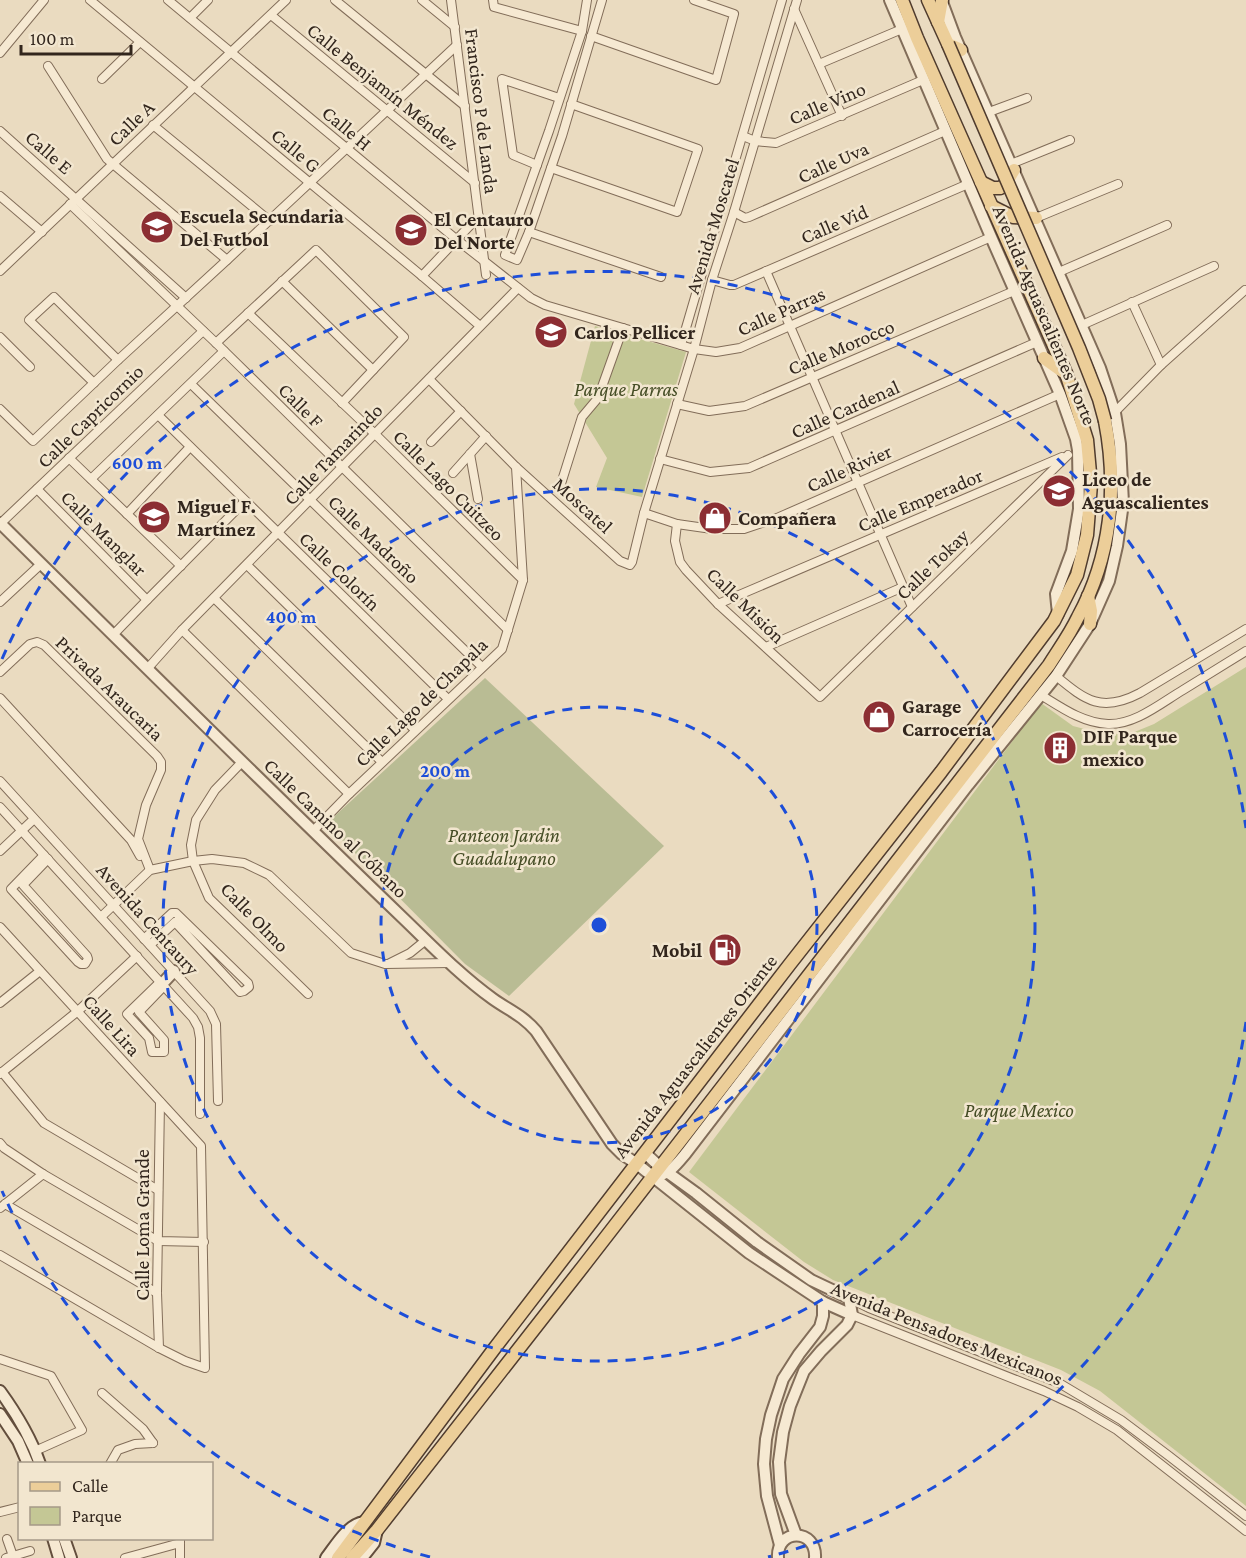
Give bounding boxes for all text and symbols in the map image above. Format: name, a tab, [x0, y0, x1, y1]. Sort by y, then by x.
scale bar	[21, 18, 130, 56]
street label: Calle Benjamín Méndez	[302, 18, 463, 155]
street label: Francisco P de Landa	[461, 27, 503, 195]
text: 100 m	[30, 29, 75, 49]
street label: Calle Vino	[785, 77, 869, 129]
street label: Calle A	[103, 95, 159, 150]
street label: Calle H	[318, 101, 376, 155]
street label: Calle G	[267, 123, 325, 177]
street label: Calle E	[21, 126, 77, 178]
street label: Calle Uva	[794, 137, 872, 187]
street label: Avenida Moscatel	[681, 155, 743, 297]
street label: Calle Vid	[797, 200, 871, 248]
street label: Avenida Aguascalientes Norte	[988, 202, 1101, 429]
place label: Escuela Secundaria Del Futbol	[180, 205, 344, 250]
place label: El Centauro Del Norte	[434, 208, 534, 253]
school or university icon: Escuela Secundaria Del Futbol	[139, 209, 175, 245]
school or university icon: El Centauro Del Norte	[393, 212, 429, 248]
street label: Calle Parras	[734, 282, 829, 340]
school or university icon: Carlos Pellicer	[533, 314, 569, 350]
street label: Calle Morocco	[784, 315, 898, 379]
place label: Carlos Pellicer	[574, 321, 695, 343]
street label: Calle Capricornio	[32, 360, 148, 473]
street label: Calle Cardenal	[787, 375, 903, 443]
street label: Calle F	[274, 378, 328, 432]
park label: Parque Parras	[574, 378, 679, 401]
street label: Calle Tamarindo	[279, 399, 387, 509]
street label: Calle Lago Cuitzeo	[388, 425, 509, 546]
street label: Calle Rivier	[803, 440, 895, 496]
text: 600 m	[112, 453, 163, 473]
street label: Calle Emperador	[854, 464, 986, 537]
place label: Liceo de Aguascalientes	[1081, 468, 1209, 513]
street label: Moscatel	[549, 473, 617, 537]
school or university icon: Liceo de Aguascalientes	[1041, 473, 1077, 509]
street label: Calle Manglar	[56, 486, 151, 581]
street label: Calle Madroño	[324, 490, 424, 588]
place label: Miguel F. Martinez	[177, 495, 256, 540]
school or university icon: Miguel F. Martinez	[136, 499, 172, 535]
shop icon: Compañera	[697, 500, 733, 536]
place label: Compañera	[738, 507, 837, 529]
street label: Calle Tokay	[891, 524, 974, 605]
street label: Calle Colorín	[295, 527, 385, 615]
street label: Calle Misión	[703, 562, 790, 648]
text: 400 m	[266, 607, 317, 627]
street label: Privada Araucaria	[52, 631, 168, 745]
street label: Calle Lago de Chapala	[350, 633, 492, 772]
place label: Garage Carrocería	[902, 695, 992, 740]
shop icon: Garage Carrocería	[861, 699, 897, 735]
place label: DIF Parque mexico	[1083, 725, 1177, 770]
building icon: DIF Parque mexico	[1042, 730, 1078, 766]
street label: Calle Camino al Cóbano	[260, 754, 412, 902]
text: 200 m	[420, 761, 471, 781]
park label: Panteon Jardin Guadalupano	[448, 824, 560, 870]
street label: Avenida Centaury	[91, 859, 204, 980]
street label: Calle Olmo	[216, 877, 294, 957]
centre of rings	[589, 915, 609, 935]
fuel station icon: Mobil	[707, 932, 743, 968]
place label: Mobil	[652, 939, 702, 961]
street label: Avenida Aguascalientes Oriente	[609, 950, 782, 1163]
street label: Calle Lira	[79, 990, 145, 1060]
park label: Parque Mexico	[964, 1099, 1074, 1122]
street label: Calle Loma Grande	[131, 1149, 153, 1301]
street label: Avenida Pensadores Mexicanos	[828, 1276, 1066, 1390]
legend	[18, 1462, 213, 1540]
text: Calle	[72, 1476, 108, 1496]
text: Parque	[72, 1506, 122, 1526]

